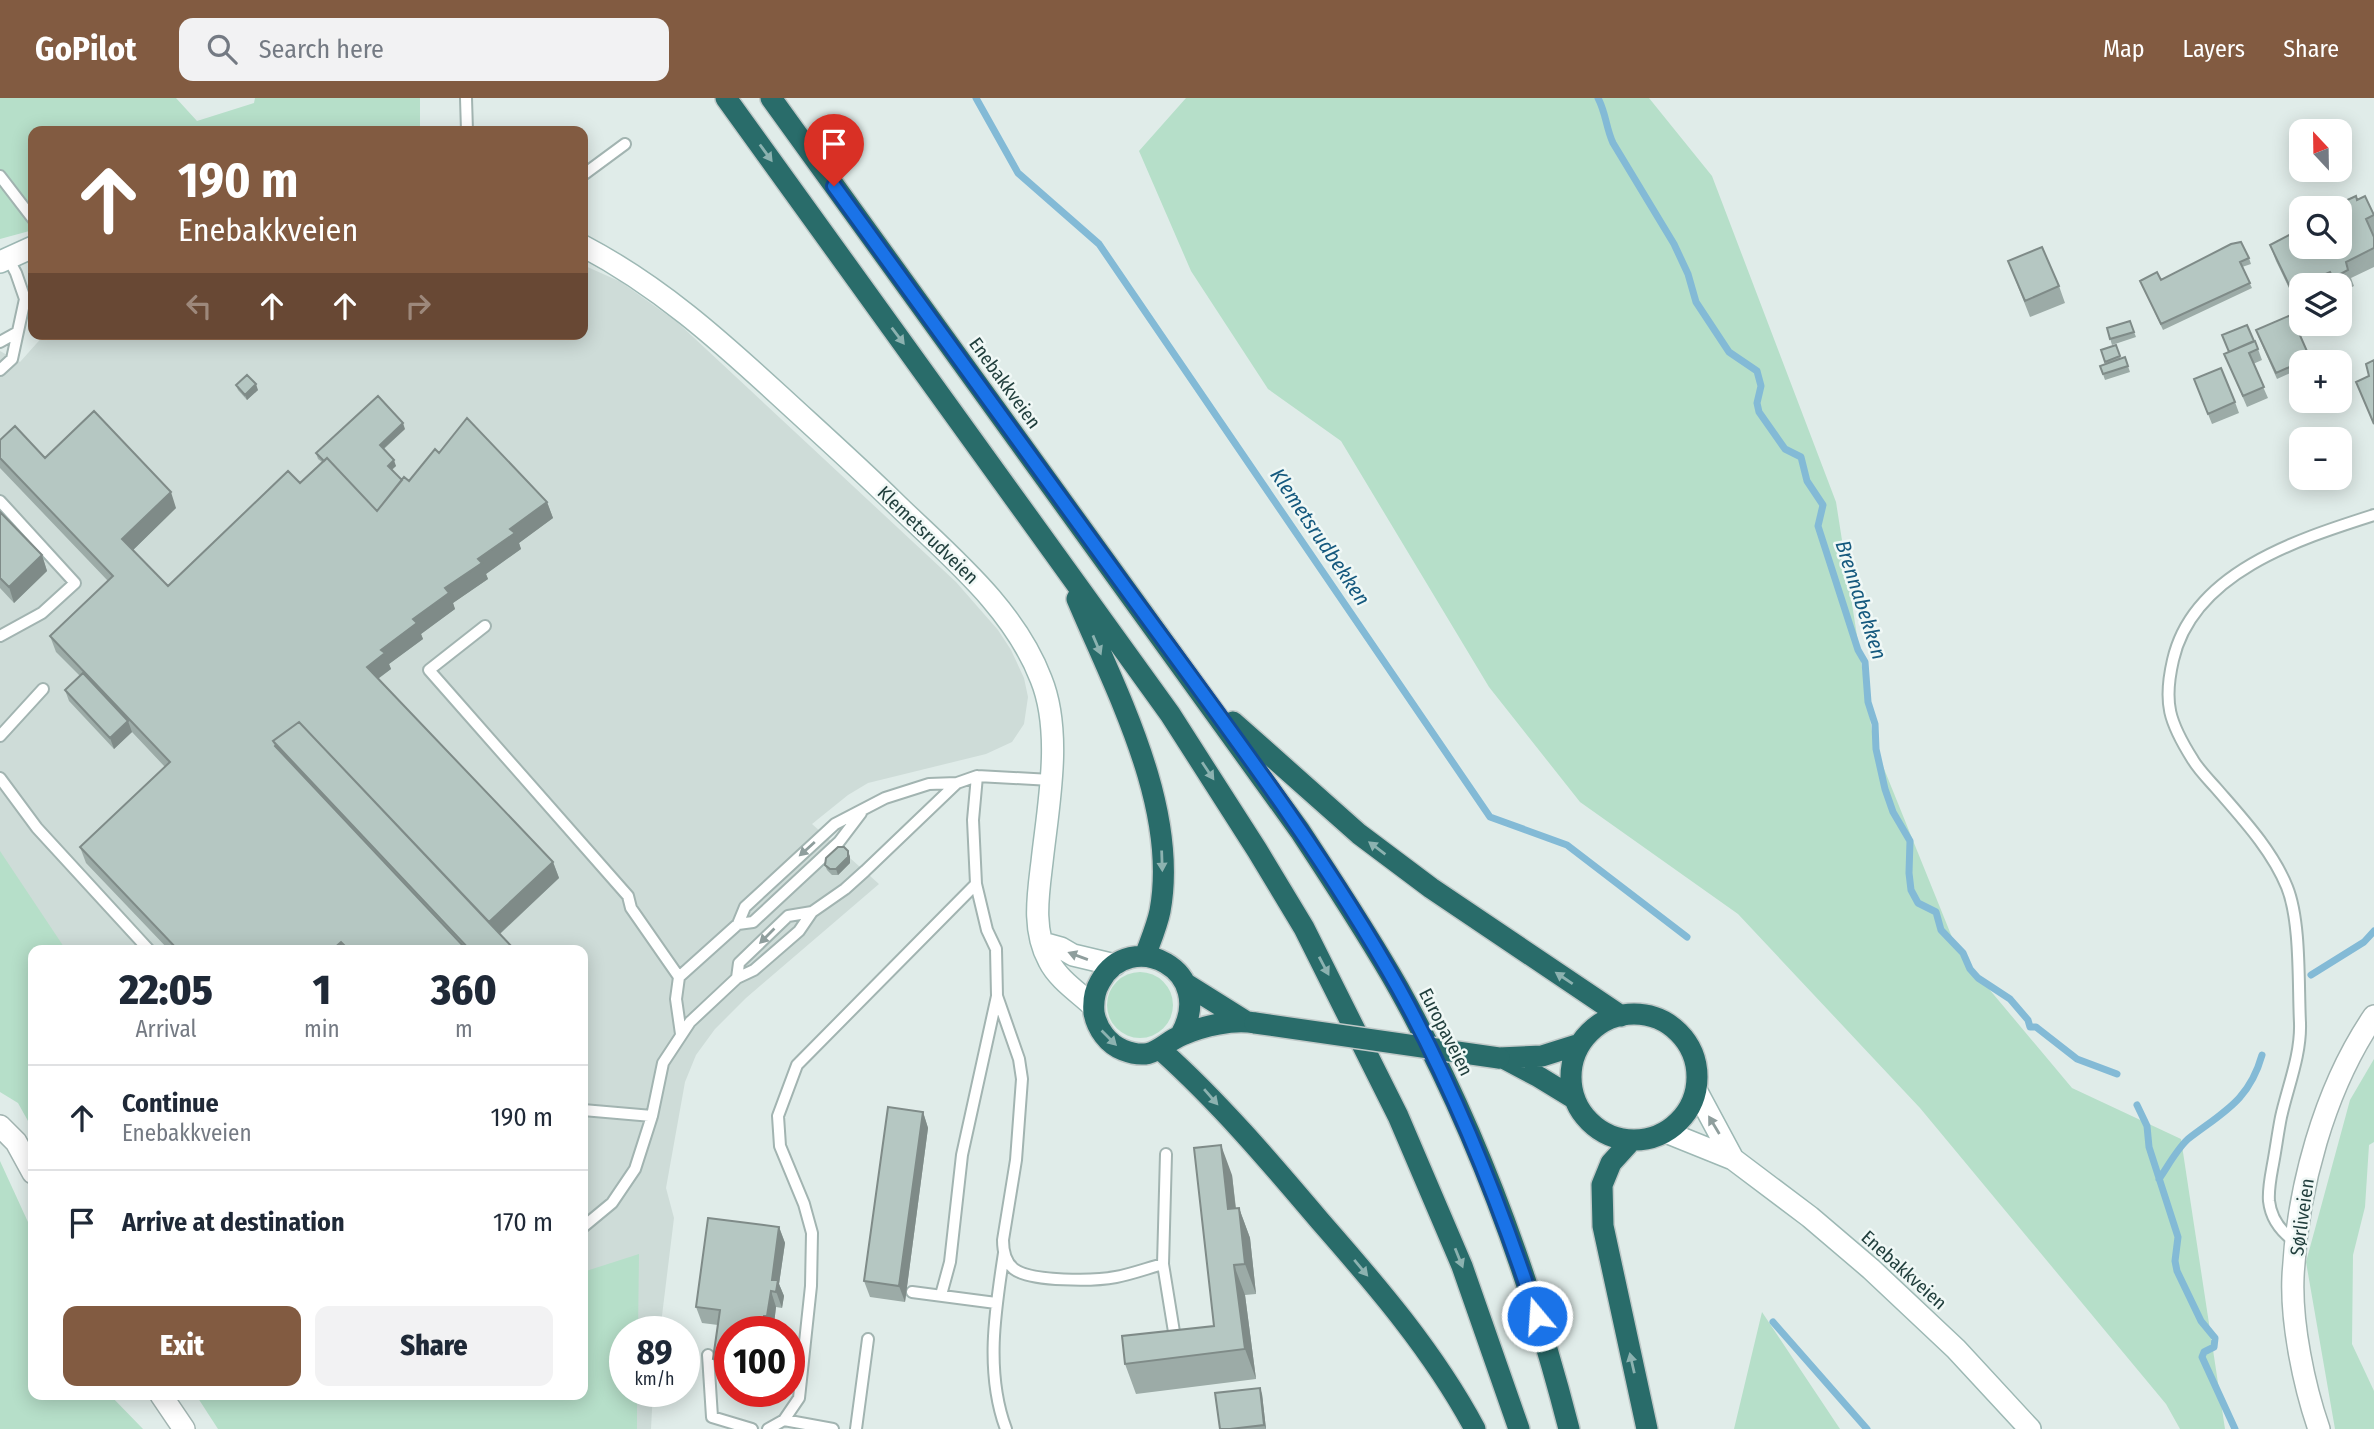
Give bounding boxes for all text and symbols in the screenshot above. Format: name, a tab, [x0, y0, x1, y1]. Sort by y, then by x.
search box	[179, 18, 669, 81]
text: GoPilot	[35, 29, 137, 69]
icon: search	[203, 30, 241, 68]
text: Search here	[259, 34, 384, 65]
text: Map	[2103, 35, 2145, 63]
text: Layers	[2183, 35, 2245, 63]
text: Share	[2283, 35, 2339, 63]
pin	[804, 114, 864, 186]
north arrow	[2289, 119, 2352, 182]
map controls	[2289, 119, 2352, 490]
icon: arrive	[815, 125, 853, 163]
one-way arrow	[759, 144, 773, 162]
text: 190 m	[178, 151, 298, 210]
icon: ahead	[63, 154, 154, 245]
button: search	[2289, 196, 2352, 259]
text: Enebakkveien	[178, 211, 358, 249]
button: layers	[2289, 273, 2352, 336]
icon: left	[180, 287, 218, 325]
icon: ahead	[253, 287, 291, 325]
icon: ahead	[326, 287, 364, 325]
icon: right	[399, 287, 437, 325]
one-way arrow	[891, 327, 905, 345]
street label: Enebakkveien	[964, 333, 1046, 433]
button: +	[2289, 350, 2352, 413]
button: −	[2289, 427, 2352, 490]
water label: Klemetsrudbekken	[1264, 463, 1376, 611]
street label: Klemetsrudveien	[873, 481, 983, 589]
water label: Brennabekken	[1830, 537, 1892, 663]
one-way arrow	[1091, 635, 1103, 655]
one-way arrow	[1202, 761, 1215, 780]
one-way arrow	[799, 841, 816, 857]
one-way arrow	[1368, 841, 1387, 855]
one-way arrow	[1156, 851, 1168, 873]
one-way arrow	[759, 928, 776, 944]
one-way arrow	[1067, 950, 1088, 961]
one-way arrow	[1318, 957, 1330, 976]
text: 22:05	[119, 965, 213, 1015]
text: 1	[313, 965, 331, 1015]
text: 360	[431, 965, 497, 1015]
one-way arrow	[1555, 971, 1573, 985]
street label: Europaveien	[1414, 984, 1478, 1080]
text: Arrival	[136, 1015, 197, 1043]
text: min	[304, 1015, 340, 1043]
text: m	[455, 1015, 473, 1043]
one-way arrow	[1100, 1030, 1117, 1047]
text: Continue	[122, 1088, 219, 1119]
one-way arrow	[1203, 1088, 1219, 1106]
icon: ahead	[63, 1099, 101, 1137]
text: 190 m	[491, 1102, 553, 1133]
one-way arrow	[1707, 1116, 1720, 1135]
text: Enebakkveien	[122, 1119, 252, 1147]
street label: Sørliveien	[2285, 1177, 2319, 1257]
icon: arrive	[63, 1204, 101, 1242]
text: Arrive at destination	[122, 1207, 345, 1238]
text: 170 m	[493, 1207, 553, 1238]
street label: Enebakkveien	[1857, 1226, 1951, 1314]
one-way arrow	[1453, 1248, 1464, 1269]
one-way arrow	[1353, 1259, 1368, 1276]
position arrow	[1500, 1279, 1574, 1353]
button: Exit	[63, 1306, 301, 1386]
button: Share	[315, 1306, 553, 1386]
speed limit sign: 100	[714, 1316, 805, 1407]
text: 89	[636, 1331, 673, 1373]
one-way arrow	[1626, 1351, 1637, 1373]
text: km/h	[634, 1368, 675, 1390]

